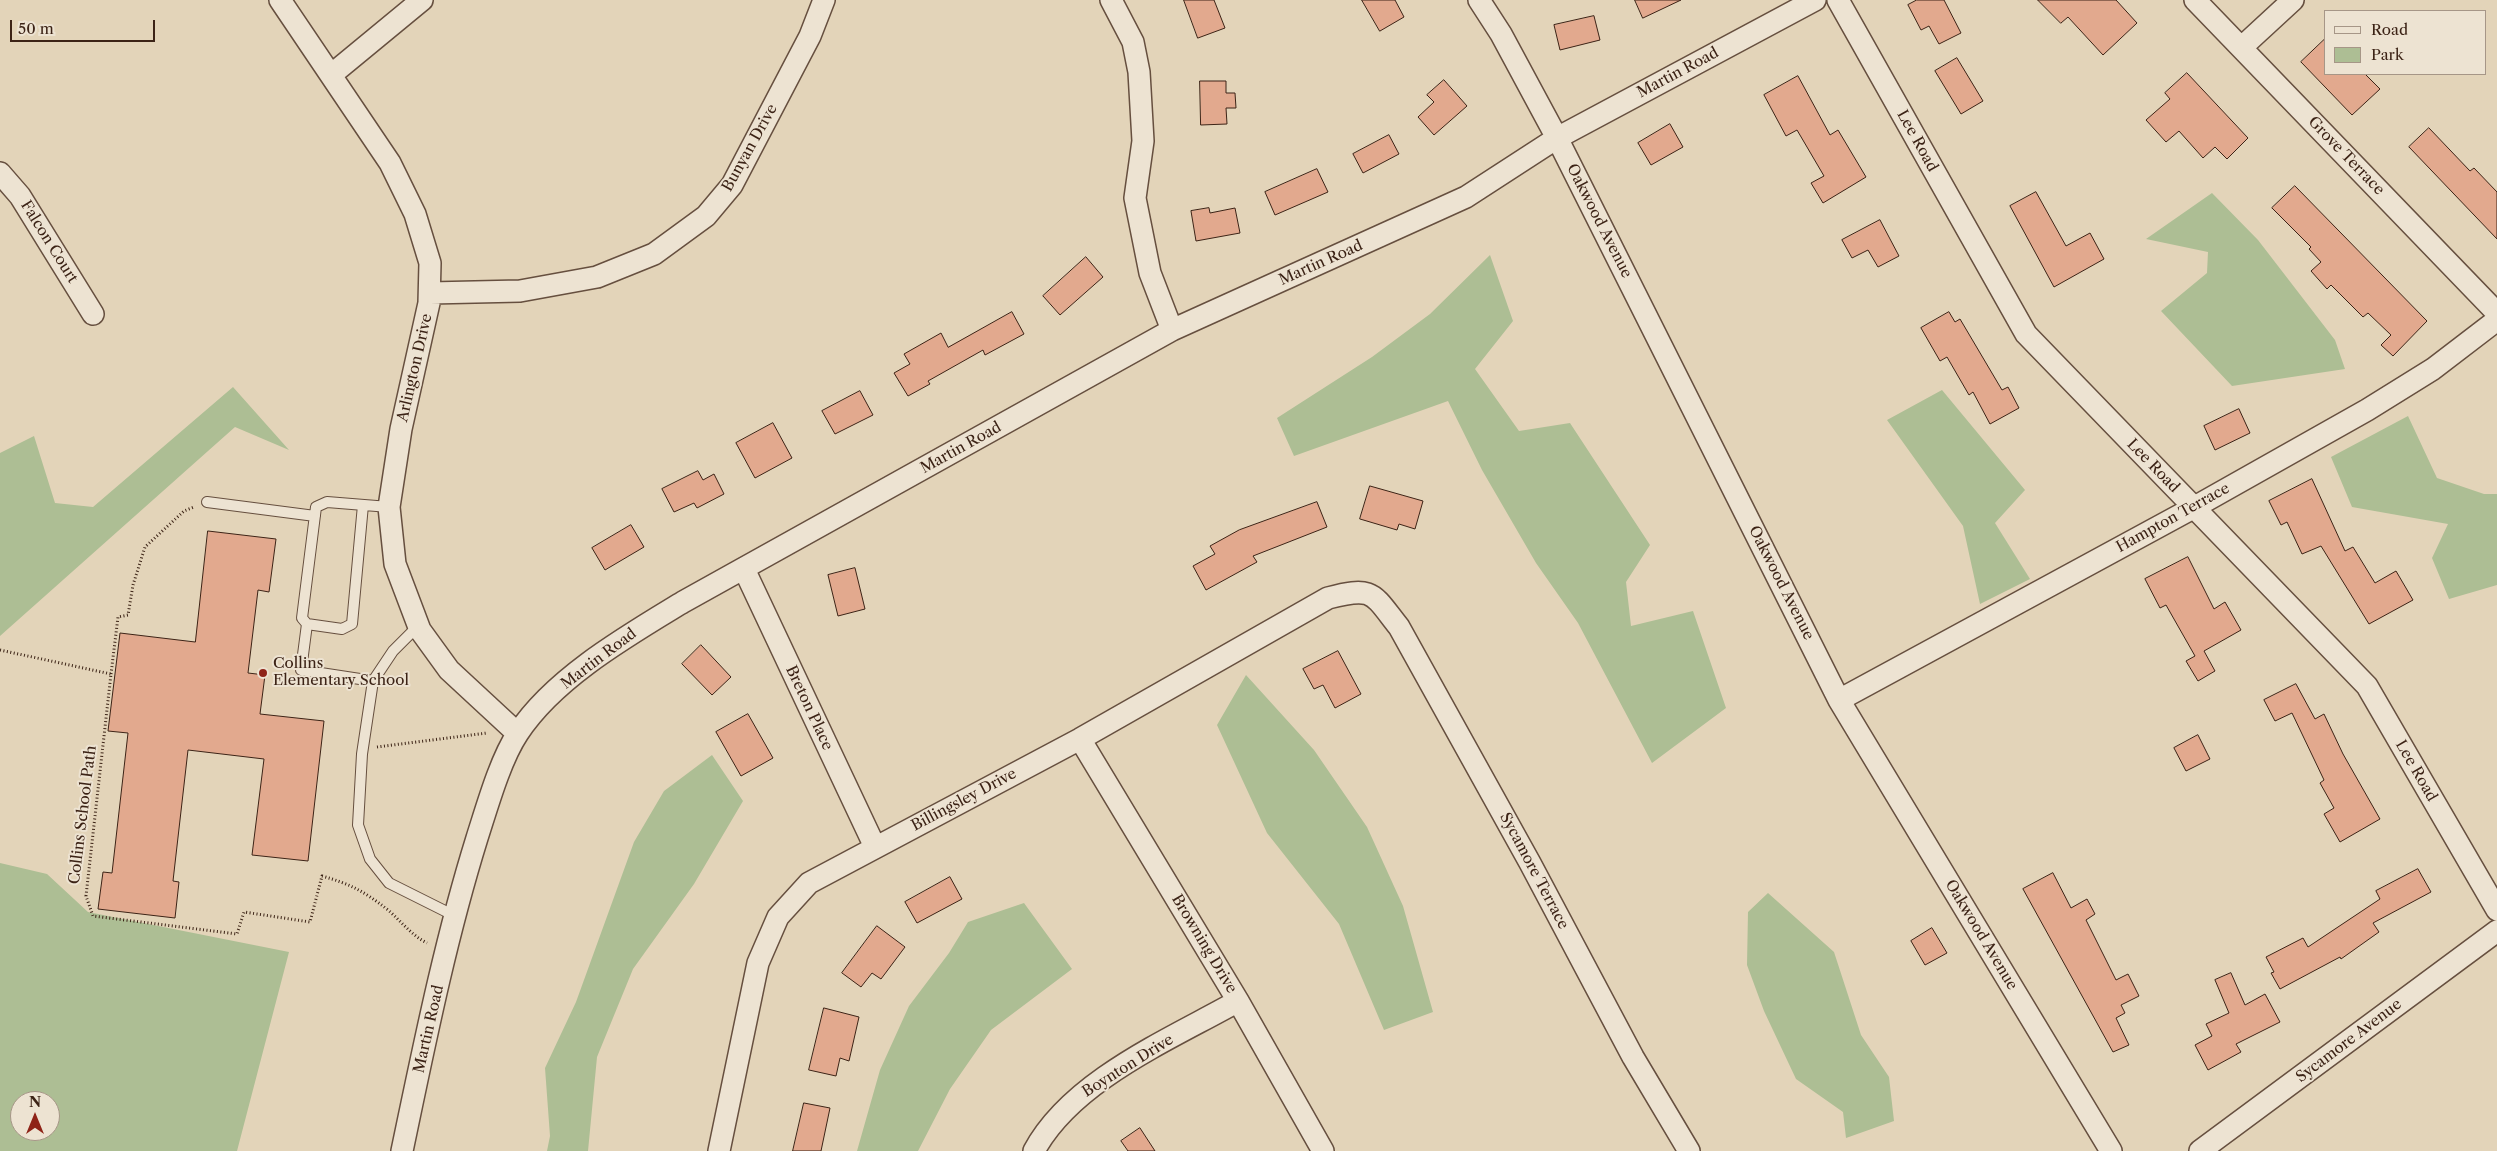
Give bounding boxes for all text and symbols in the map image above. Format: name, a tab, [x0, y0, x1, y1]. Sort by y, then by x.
scale bar	[12, 10, 158, 42]
legend	[2324, 10, 2487, 75]
text: 50 m	[18, 19, 54, 38]
text: Road	[2371, 20, 2408, 39]
street label: Martin Road	[1634, 44, 1722, 102]
text: Park	[2371, 45, 2404, 64]
street label: Bunyan Drive	[719, 101, 781, 195]
street label: Lee Road	[1893, 107, 1941, 175]
street label: Grove Terrace	[2304, 113, 2388, 199]
street label: Oakwood Avenue	[1562, 161, 1636, 281]
street label: Falcon Court	[17, 198, 81, 286]
street label: Martin Road	[1276, 237, 1366, 289]
street label: Arlington Drive	[394, 312, 436, 424]
street label: Martin Road	[917, 418, 1005, 478]
street label: Lee Road	[2123, 435, 2183, 497]
street label: Hampton Terrace	[2113, 479, 2233, 557]
street label: Oakwood Avenue	[1744, 523, 1818, 643]
street label: Martin Road	[558, 625, 640, 693]
place label: Collins Elementary School	[273, 655, 409, 690]
street label: Breton Place	[782, 663, 836, 753]
marker: Collins Elementary School	[257, 667, 269, 679]
street label: Lee Road	[2391, 737, 2441, 805]
street label: Collins School Path	[66, 745, 100, 885]
street label: Billingsley Drive	[908, 765, 1020, 835]
street label: Sycamore Terrace	[1496, 810, 1572, 932]
street label: Oakwood Avenue	[1941, 877, 2021, 993]
street label: Browning Drive	[1167, 891, 1241, 997]
street label: Martin Road	[410, 983, 448, 1075]
street label: Sycamore Avenue	[2293, 995, 2405, 1087]
street label: Boynton Drive	[1079, 1031, 1177, 1101]
north arrow	[10, 1091, 60, 1141]
text: N	[29, 1093, 41, 1111]

